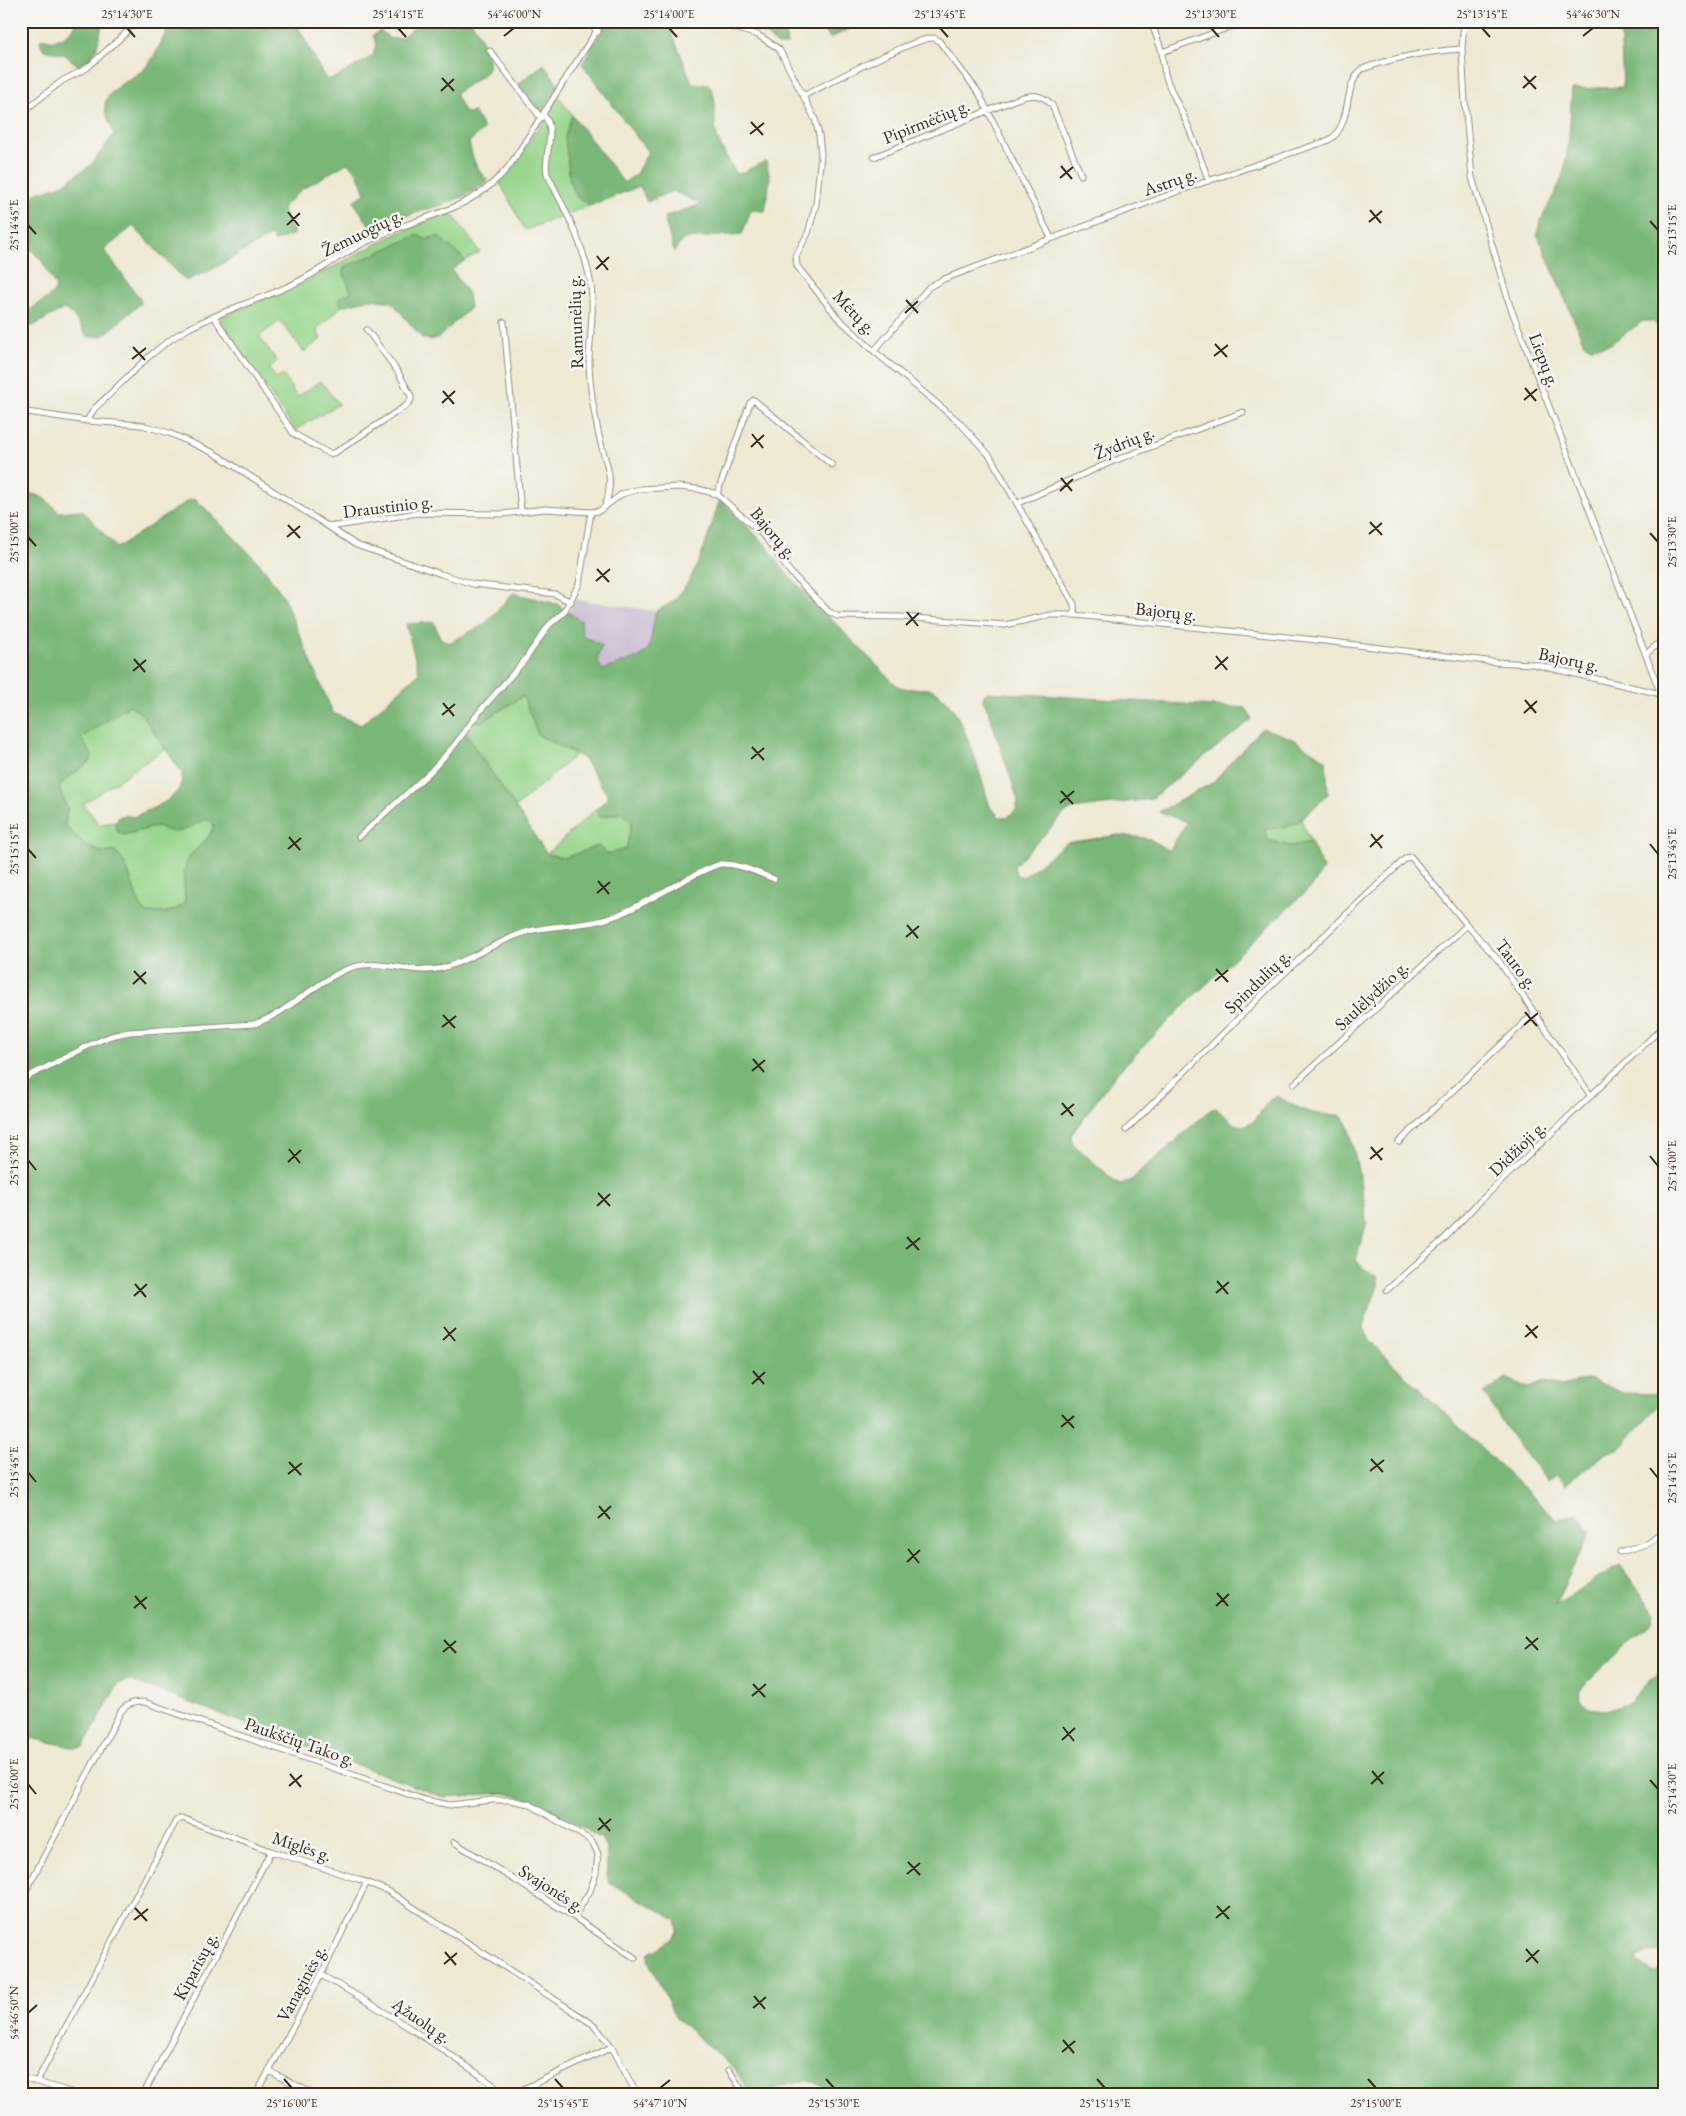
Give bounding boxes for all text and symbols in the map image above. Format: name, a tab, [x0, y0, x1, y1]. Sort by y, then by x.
text: 25°14'30"E	[101, 6, 153, 22]
text: 25°14'15"E	[372, 6, 424, 22]
text: 54°46'00"N	[487, 6, 541, 22]
text: 25°14'00"E	[643, 6, 695, 22]
text: 25°13'45"E	[914, 6, 966, 22]
text: 25°13'30"E	[1185, 6, 1237, 22]
text: 25°13'15"E	[1456, 6, 1508, 22]
text: 54°46'30"N	[1566, 6, 1620, 22]
street label: Pipirmėčių g.	[879, 93, 973, 149]
street label: Astrų g.	[1139, 161, 1200, 201]
text: 25°14'45"E	[6, 199, 22, 251]
street label: Žemuogių g.	[318, 202, 406, 262]
text: 25°13'15"E	[1664, 204, 1680, 256]
street label: Ramunėlių g.	[562, 275, 588, 369]
street label: Mėtų g.	[828, 285, 882, 339]
street label: Liepų g.	[1524, 330, 1566, 390]
street label: Žydrių g.	[1091, 420, 1157, 464]
street label: Draustinio g.	[342, 489, 434, 523]
street label: Bajorų g.	[745, 502, 803, 564]
text: 25°15'00"E	[6, 511, 22, 563]
text: 25°13'30"E	[1664, 516, 1680, 568]
street label: Bajorų g.	[1134, 596, 1198, 626]
street label: Bajorų g.	[1536, 641, 1602, 677]
text: 25°15'15"E	[6, 823, 22, 875]
text: 25°13'45"E	[1664, 828, 1680, 880]
street label: Tauro g.	[1491, 934, 1543, 994]
street label: Spindulių g.	[1219, 944, 1295, 1018]
street label: Saulėlydžio g.	[1329, 955, 1413, 1035]
street label: Didžioji g.	[1483, 1115, 1551, 1181]
text: 25°15'30"E	[6, 1134, 22, 1186]
text: 25°14'00"E	[1664, 1140, 1680, 1192]
text: 25°15'45"E	[6, 1446, 22, 1498]
text: 25°14'15"E	[1664, 1452, 1680, 1504]
street label: Paukščių Tako g.	[242, 1711, 358, 1771]
text: 25°16'00"E	[6, 1758, 22, 1810]
text: 25°14'30"E	[1664, 1763, 1680, 1815]
street label: Miglės g.	[269, 1826, 335, 1866]
street label: Svajonės g.	[515, 1859, 589, 1917]
street label: Kiparisų g.	[167, 1928, 223, 2004]
street label: Vanaginės g.	[271, 1940, 331, 2026]
text: 54°46'50"N	[6, 1986, 22, 2040]
street label: Ąžuolų g.	[387, 1991, 456, 2048]
text: 25°16'00"E	[266, 2095, 318, 2111]
text: 25°15'45"E	[537, 2095, 589, 2111]
text: 54°47'10"N	[633, 2095, 687, 2111]
text: 25°15'30"E	[808, 2095, 860, 2111]
text: 25°15'15"E	[1079, 2095, 1131, 2111]
text: 25°15'00"E	[1350, 2095, 1402, 2111]

